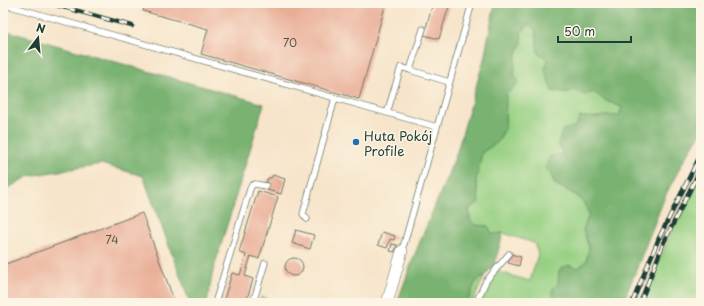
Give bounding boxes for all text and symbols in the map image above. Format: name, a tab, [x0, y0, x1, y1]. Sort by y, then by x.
north arrow	[18, 18, 58, 58]
scale bar	[558, 18, 631, 44]
text: N	[34, 19, 48, 37]
text: 50 m	[564, 22, 595, 40]
house number: 70	[283, 34, 297, 51]
place label: Huta Pokój Profile	[364, 126, 432, 160]
marker: Huta Pokój Profile	[351, 137, 361, 147]
house number: 74	[105, 231, 119, 248]

